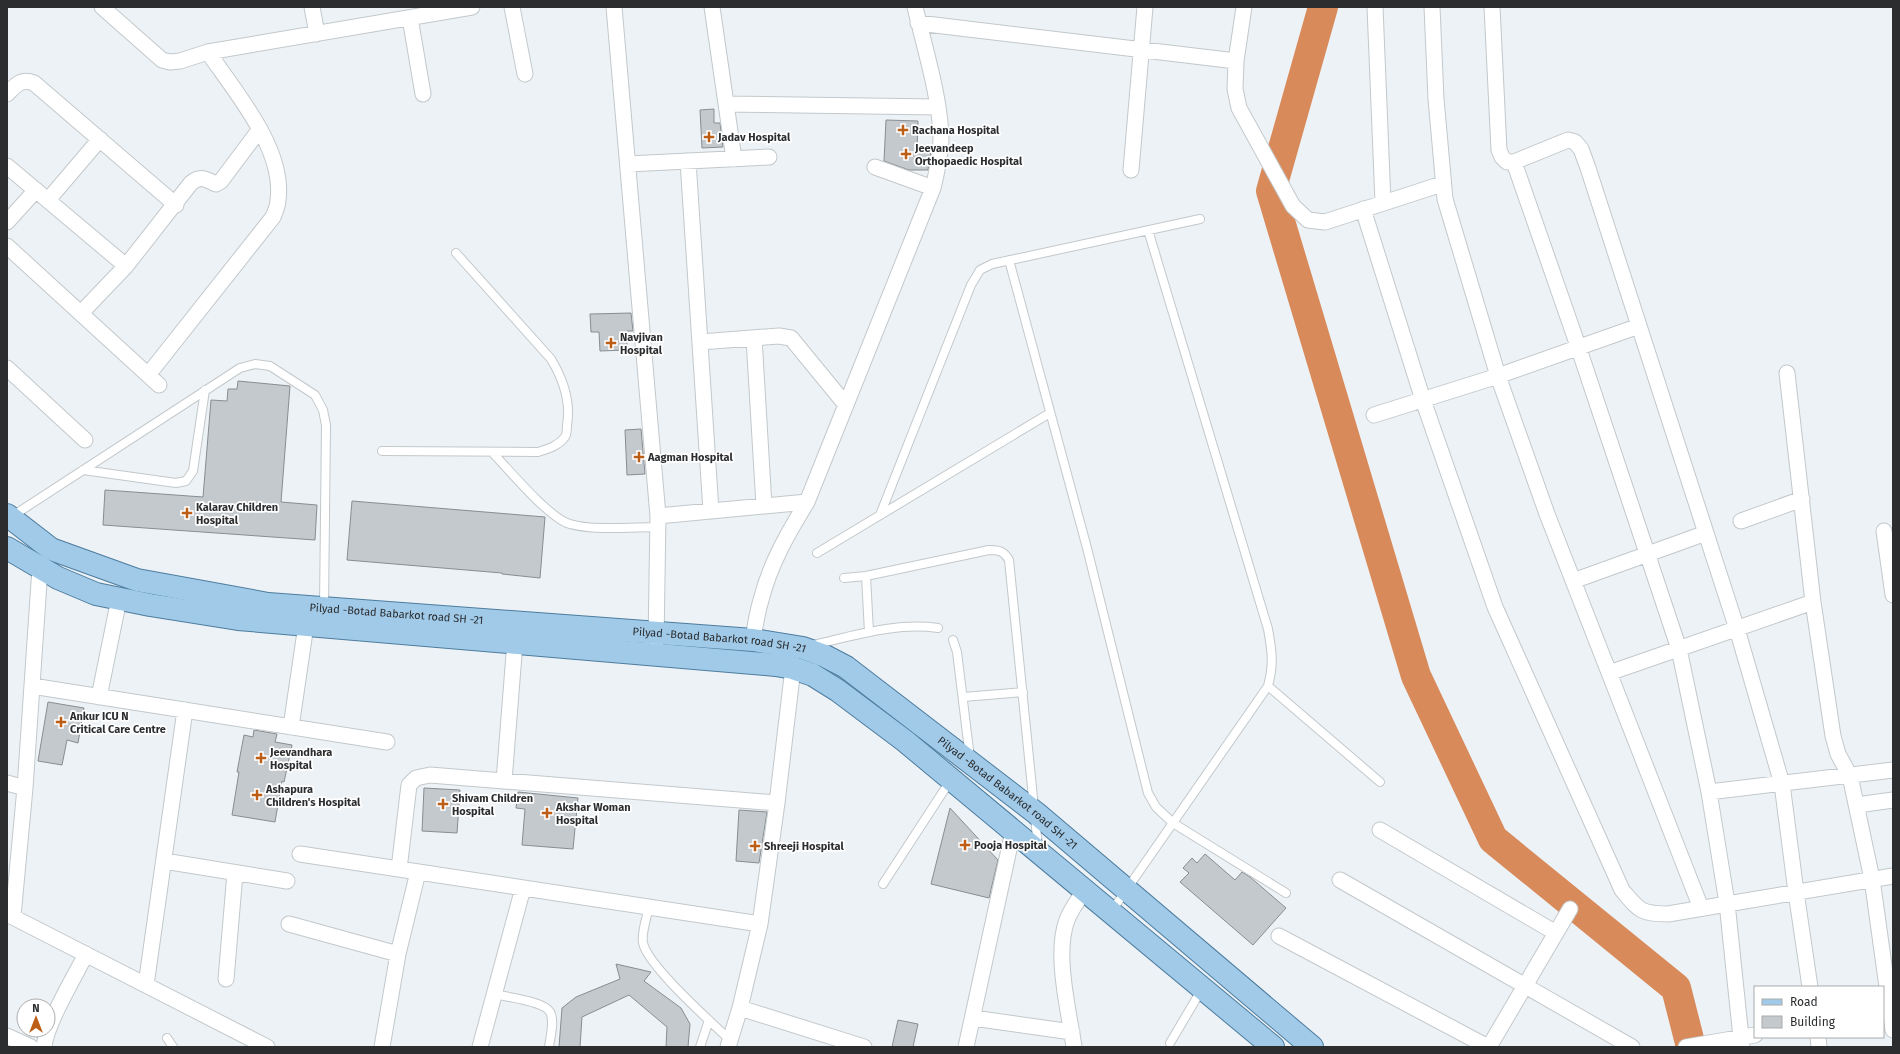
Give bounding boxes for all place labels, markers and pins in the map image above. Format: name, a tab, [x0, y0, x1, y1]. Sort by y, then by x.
marker: Rachana Hospital	[897, 124, 909, 136]
place label: Rachana Hospital	[912, 124, 1000, 137]
marker: Jadav Hospital	[703, 131, 715, 143]
place label: Jadav Hospital	[717, 131, 791, 144]
place label: Jeevandeep Orthopaedic Hospital	[914, 142, 1023, 168]
marker: Jeevandeep Orthopaedic Hospital	[900, 148, 912, 160]
place label: Navjivan Hospital	[620, 331, 663, 357]
marker: Navjivan Hospital	[605, 337, 617, 349]
marker: Aagman Hospital	[633, 451, 645, 463]
place label: Aagman Hospital	[647, 451, 734, 464]
place label: Kalarav Children Hospital	[196, 501, 278, 527]
marker: Kalarav Children Hospital	[181, 507, 193, 519]
place label: Ankur ICU N Critical Care Centre	[69, 710, 166, 736]
marker: Ankur ICU N Critical Care Centre	[55, 716, 67, 728]
place label: Jeevandhara Hospital	[269, 746, 332, 772]
marker: Jeevandhara Hospital	[255, 752, 267, 764]
place label: Ashapura Children's Hospital	[265, 783, 361, 809]
marker: Ashapura Children's Hospital	[251, 789, 263, 801]
place label: Shivam Children Hospital	[452, 792, 533, 818]
marker: Shivam Children Hospital	[437, 798, 449, 810]
place label: Akshar Woman Hospital	[555, 801, 631, 827]
marker: Akshar Woman Hospital	[541, 807, 553, 819]
marker: Pooja Hospital	[959, 839, 971, 851]
place label: Pooja Hospital	[974, 839, 1048, 852]
marker: Shreeji Hospital	[749, 840, 761, 852]
place label: Shreeji Hospital	[764, 840, 844, 853]

